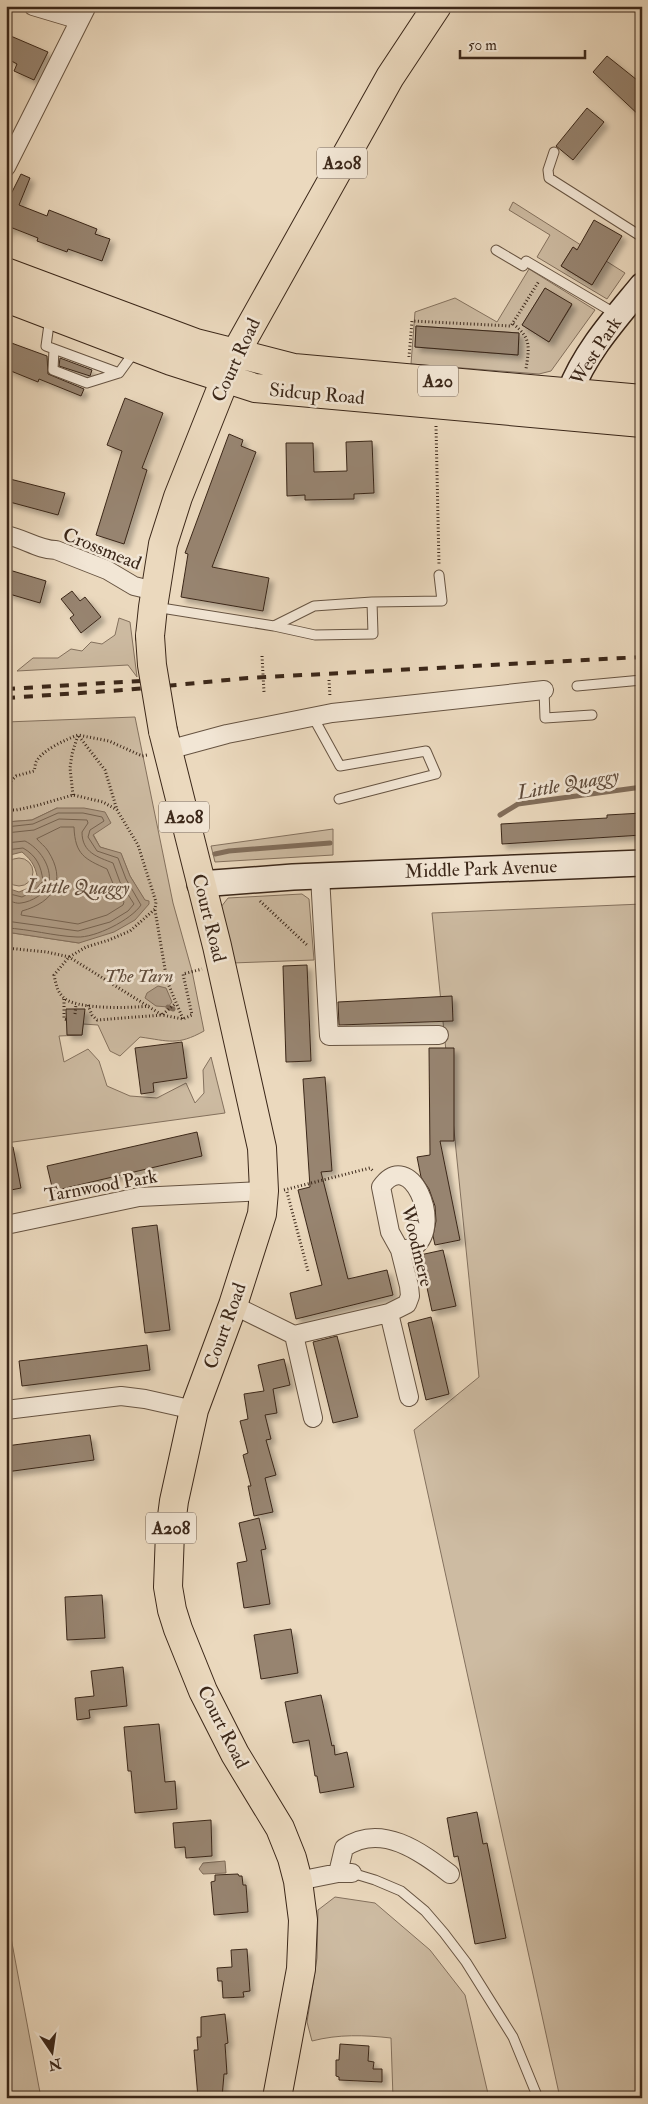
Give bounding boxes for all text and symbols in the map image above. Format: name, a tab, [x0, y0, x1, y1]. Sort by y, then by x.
scale bar	[460, 28, 586, 60]
text: 50 m	[468, 36, 497, 55]
road number: A208	[317, 148, 367, 178]
street label: West Park	[564, 312, 627, 391]
street label: Court Road	[206, 314, 266, 406]
road number: A20	[418, 366, 458, 396]
street label: Sidcup Road	[268, 378, 366, 411]
street label: Crossmead	[59, 522, 145, 576]
water label: Little Quaggy	[514, 763, 621, 806]
road number: A208	[159, 802, 209, 832]
street label: Middle Park Avenue	[404, 854, 558, 884]
street label: Court Road	[186, 872, 232, 965]
water label: Little Quaggy	[25, 874, 130, 901]
park label: The Tarn	[104, 964, 174, 988]
street label: Tarnwood Park	[43, 1164, 159, 1208]
street label: Woodmere	[395, 1202, 439, 1289]
street label: Court Road	[198, 1279, 252, 1372]
road number: A208	[146, 1512, 196, 1544]
street label: Court Road	[192, 1682, 254, 1773]
north arrow	[28, 2026, 78, 2076]
text: N	[46, 2054, 64, 2074]

